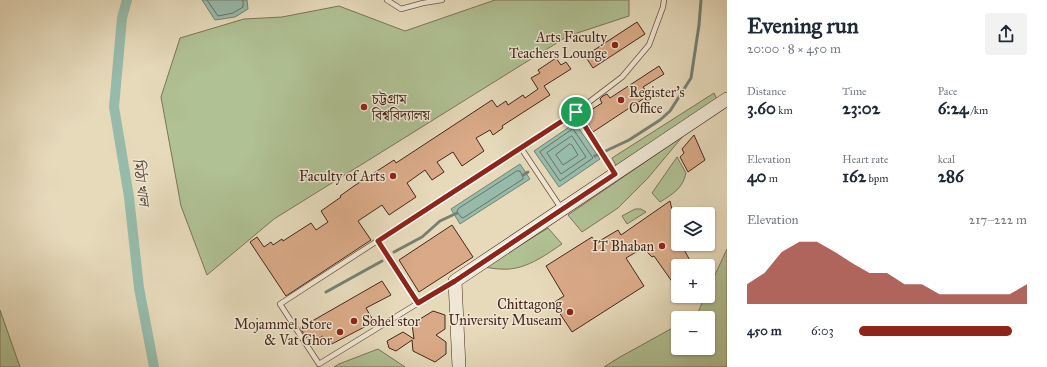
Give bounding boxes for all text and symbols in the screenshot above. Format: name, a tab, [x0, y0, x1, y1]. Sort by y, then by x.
text: Evening run	[747, 12, 859, 39]
button: share	[985, 13, 1027, 55]
place label: Arts Faculty Teachers Lounge	[509, 29, 607, 62]
marker: Arts Faculty Teachers Lounge	[610, 40, 620, 50]
text: 20:00 · 8 × 450 m	[747, 41, 841, 57]
place label: Register's Office	[629, 84, 685, 117]
text: Distance	[747, 85, 786, 98]
text: Time	[842, 85, 867, 98]
text: Pace	[938, 85, 958, 98]
place label: চট্টগ্রাম বিশ্ববিদ্যালয়	[371, 90, 431, 124]
pin	[559, 95, 593, 129]
marker: Register's Office	[616, 95, 626, 105]
text: 3.60	[747, 98, 776, 119]
text: 23:02	[842, 98, 880, 119]
text: 6:24	[938, 98, 969, 119]
icon: arrive	[565, 101, 587, 123]
marker: চট্টগ্রাম বিশ্ববিদ্যালয়	[359, 102, 369, 112]
text: km	[776, 104, 793, 117]
text: /km	[969, 104, 988, 117]
text: Elevation	[747, 153, 791, 166]
text: Heart rate	[842, 153, 889, 166]
text: kcal	[938, 153, 955, 166]
water label: মিঠা খাল	[129, 157, 154, 209]
text: 40	[747, 166, 766, 187]
text: 162	[842, 166, 866, 187]
text: 286	[938, 166, 964, 187]
place label: Faculty of Arts	[299, 168, 385, 185]
marker: Faculty of Arts	[388, 171, 398, 181]
text: m	[766, 172, 778, 185]
text: bpm	[866, 172, 889, 185]
map controls	[671, 207, 715, 355]
button: layers	[671, 207, 715, 251]
text: Elevation	[747, 212, 799, 228]
text: 217–222 m	[969, 212, 1027, 228]
place label: IT Bhaban	[592, 238, 654, 255]
marker: IT Bhaban	[657, 241, 667, 251]
button: +	[671, 259, 715, 303]
place label: Chittagong University Museam	[449, 296, 562, 329]
marker: Chittagong University Museam	[565, 307, 575, 317]
button: −	[671, 311, 715, 355]
place label: Sohel stor	[362, 313, 421, 330]
place label: Mojammel Store & Vat Ghor	[234, 316, 333, 349]
marker: Sohel stor	[349, 316, 359, 326]
text: 450 m	[747, 323, 782, 339]
text: 6:03	[811, 323, 834, 339]
marker: Mojammel Store & Vat Ghor	[335, 327, 345, 337]

